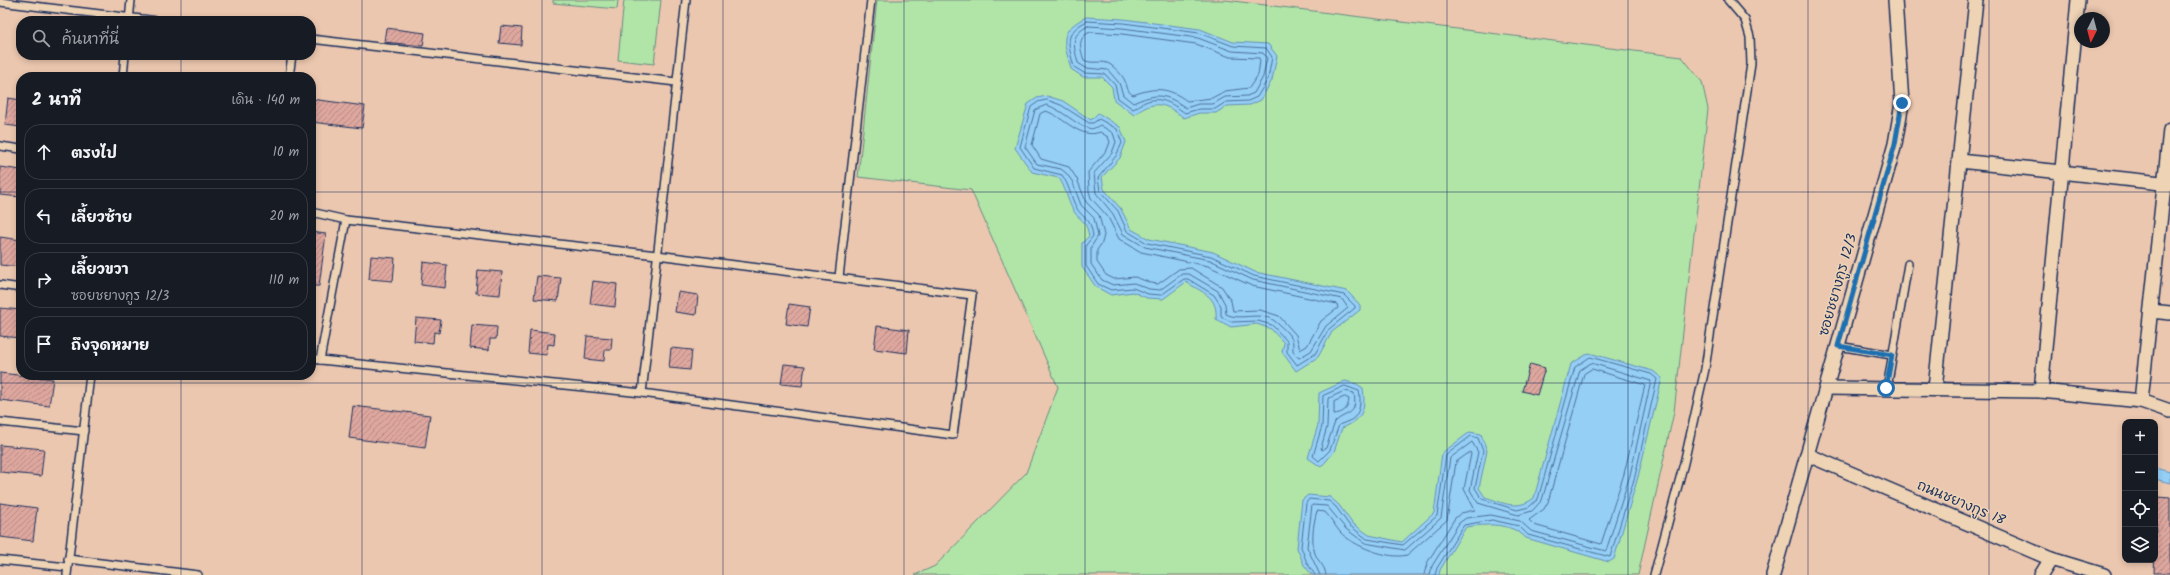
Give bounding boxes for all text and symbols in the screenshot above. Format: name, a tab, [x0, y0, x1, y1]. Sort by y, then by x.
north arrow	[2074, 12, 2110, 48]
search box	[16, 16, 316, 60]
icon: search	[30, 27, 52, 49]
text: ค้นหาที่นี่	[62, 28, 119, 52]
text: 2 นาที	[32, 87, 81, 114]
text: เดิน · 140 m	[231, 90, 300, 111]
route end	[1893, 94, 1911, 112]
icon: ahead	[33, 141, 55, 163]
text: ตรงไป	[71, 142, 117, 166]
text: 10 m	[273, 142, 299, 163]
icon: left	[33, 205, 55, 227]
text: เลี้ยวซ้าย	[71, 206, 132, 230]
text: 20 m	[269, 206, 299, 227]
street label: ซอยชยางกูร 12/3	[1813, 231, 1863, 339]
text: เลี้ยวขวา	[71, 258, 129, 282]
icon: right	[33, 269, 55, 291]
text: 110 m	[269, 270, 299, 291]
text: ซอยชยางกูร 12/3	[71, 286, 169, 307]
icon: arrive	[33, 333, 55, 355]
text: ถึงจุดหมาย	[71, 334, 149, 358]
route start	[1877, 379, 1895, 397]
map controls	[2122, 419, 2158, 563]
button: +	[2122, 419, 2158, 455]
button: −	[2122, 455, 2158, 491]
street label: ถนนชยางกูร 18	[1913, 474, 2009, 532]
button: locate	[2122, 491, 2158, 527]
button: layers	[2122, 527, 2158, 563]

